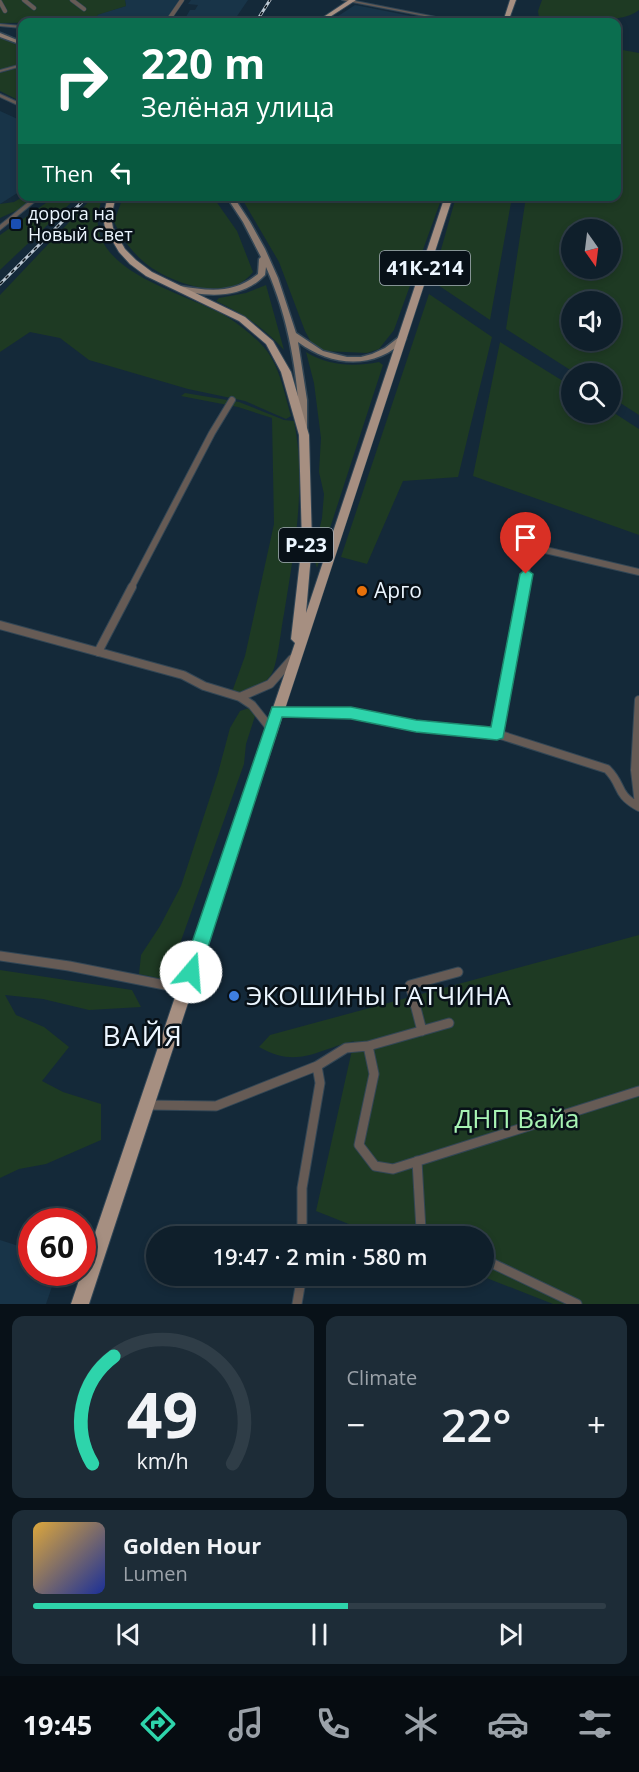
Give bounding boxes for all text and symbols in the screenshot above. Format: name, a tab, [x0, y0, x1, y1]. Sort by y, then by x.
text: 220 m	[141, 34, 265, 91]
icon: right	[42, 42, 120, 120]
text: Зелёная улица	[141, 88, 335, 125]
icon: left	[105, 156, 138, 189]
text: Then	[42, 158, 93, 188]
place label: дорога на Новый Свет	[28, 201, 133, 246]
marker: дорога на Новый Свет	[9, 217, 23, 231]
north arrow	[561, 219, 621, 279]
map controls	[561, 219, 621, 423]
road number: 41К-214	[380, 251, 470, 285]
button: sound	[561, 291, 621, 351]
button: search	[561, 363, 621, 423]
pin	[500, 512, 551, 574]
icon: arrive	[509, 521, 542, 554]
road number: Р-23	[279, 528, 333, 562]
place label: Арго	[374, 576, 422, 604]
marker: Арго	[355, 584, 369, 598]
position arrow	[159, 940, 223, 1004]
place label: ЭКОШИНЫ ГАТЧИНА	[246, 977, 511, 1013]
marker: ЭКОШИНЫ ГАТЧИНА	[227, 989, 241, 1003]
district label: ВАЙЯ	[103, 1016, 183, 1054]
park label: ДНП Вайа	[455, 1100, 579, 1136]
speed limit sign: 60	[18, 1208, 96, 1286]
text: 19:47 · 2 min · 580 m	[212, 1241, 428, 1271]
text: Climate	[347, 1364, 417, 1391]
text: 49	[127, 1371, 198, 1456]
text: 22°	[441, 1394, 512, 1455]
text: −	[347, 1402, 365, 1447]
text: +	[587, 1402, 606, 1447]
text: km/h	[137, 1446, 189, 1475]
text: Golden Hour	[123, 1530, 261, 1560]
text: Lumen	[123, 1560, 188, 1587]
icon: previous	[112, 1618, 145, 1651]
icon: pause	[303, 1618, 336, 1651]
icon: next	[494, 1618, 527, 1651]
icon: directions	[137, 1703, 179, 1745]
icon: music	[225, 1703, 267, 1745]
icon: phone	[312, 1703, 354, 1745]
icon: climate	[400, 1703, 442, 1745]
icon: car	[487, 1703, 529, 1745]
icon: filters	[574, 1703, 616, 1745]
text: 19:45	[23, 1706, 92, 1743]

